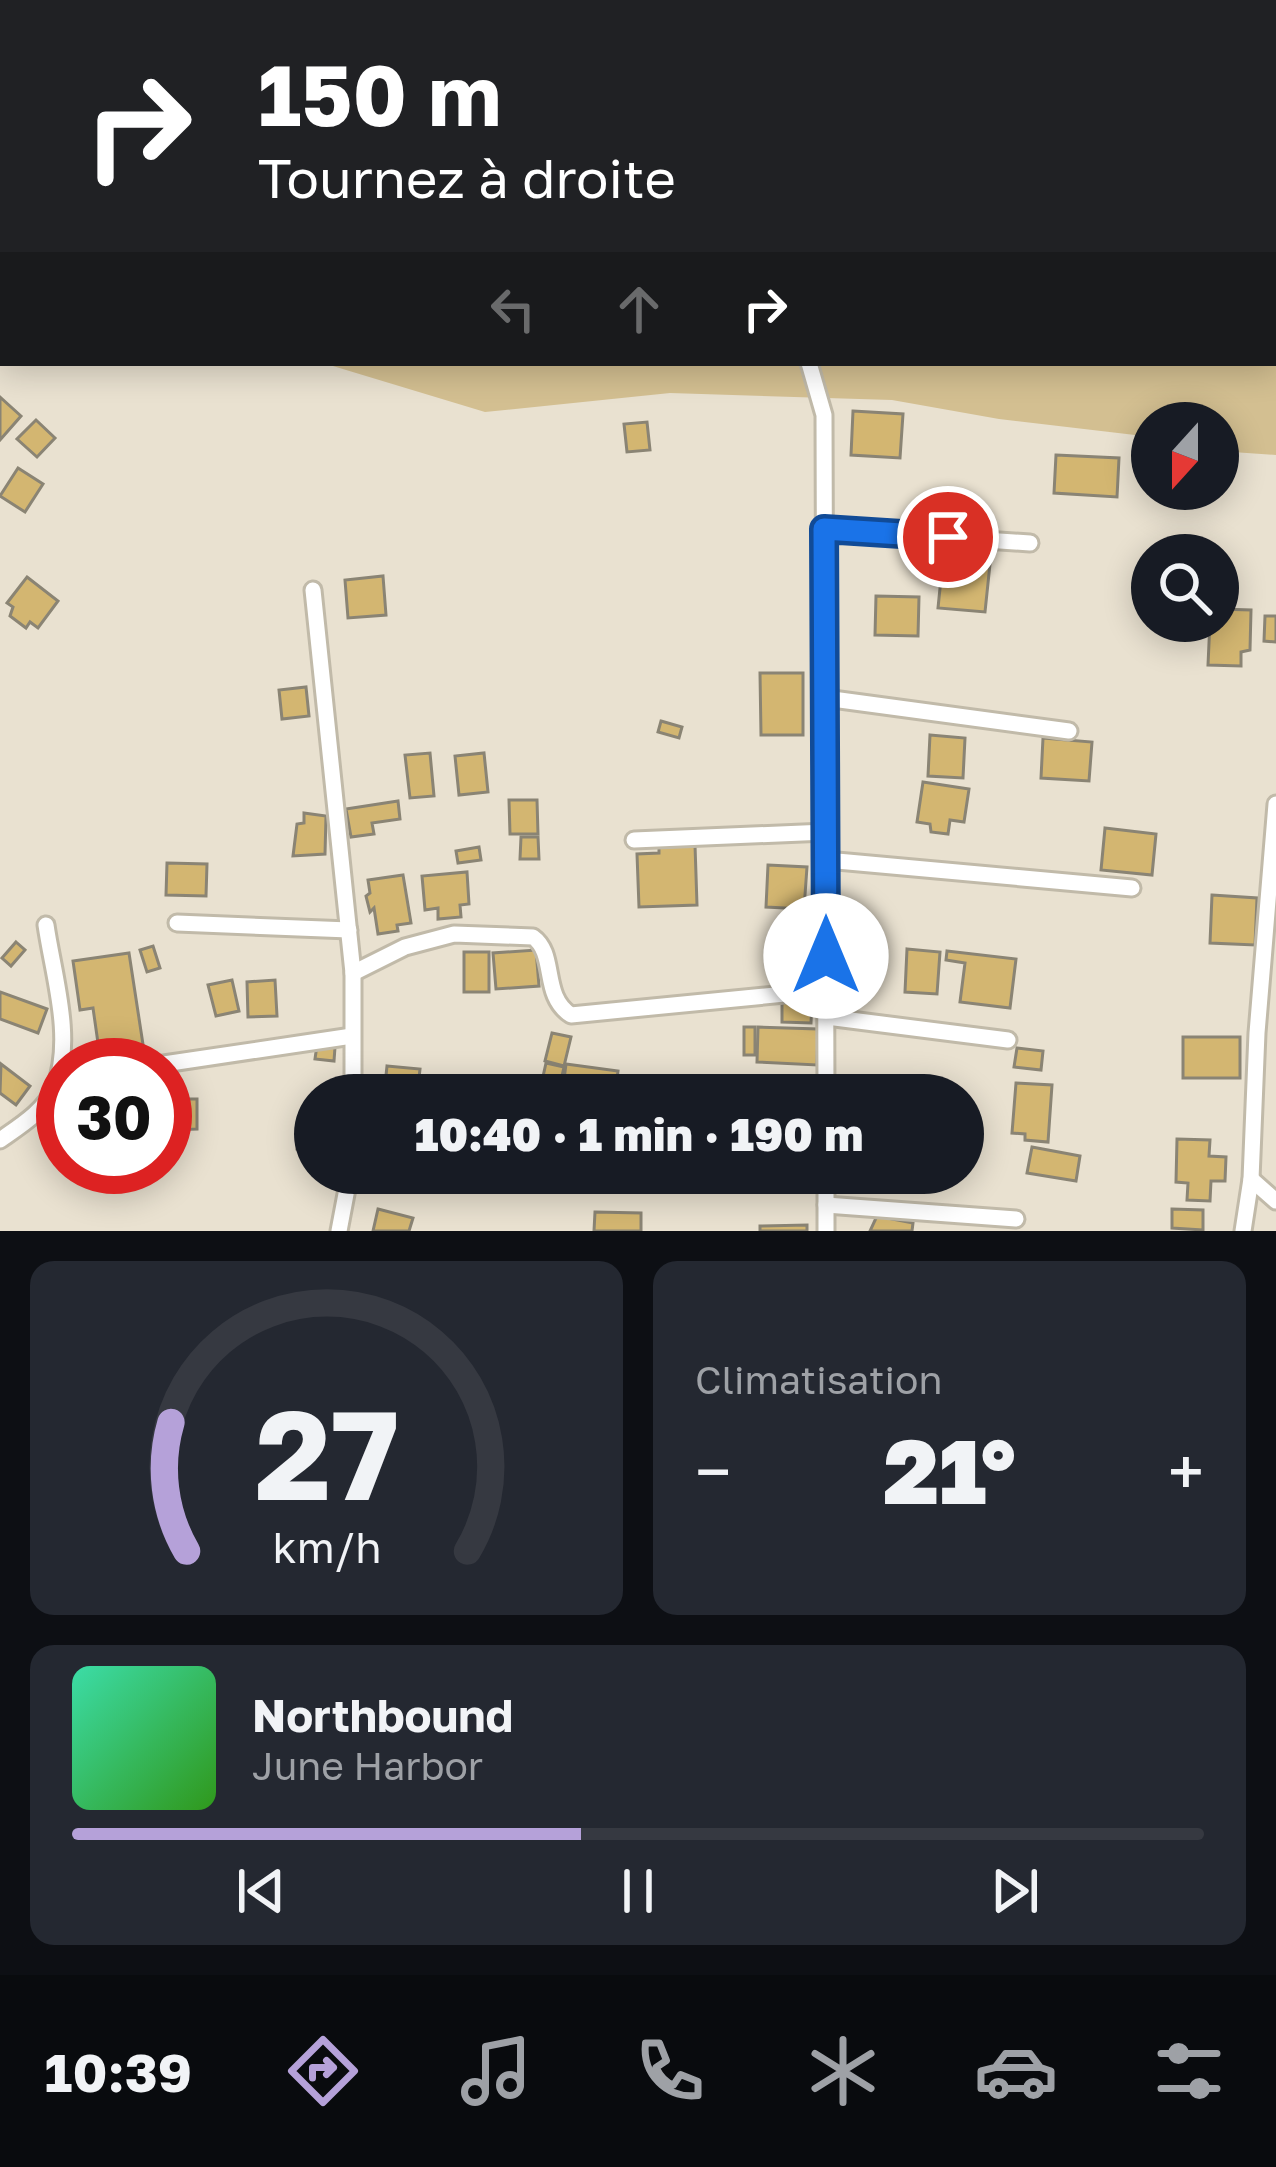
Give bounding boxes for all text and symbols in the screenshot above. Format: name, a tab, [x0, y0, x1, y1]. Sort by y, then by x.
text: 150 m	[258, 44, 502, 144]
icon: right	[60, 48, 216, 204]
text: Tournez à droite	[258, 145, 676, 210]
icon: left	[480, 276, 546, 342]
icon: ahead	[606, 276, 672, 342]
icon: right	[732, 276, 798, 342]
north arrow	[1131, 402, 1239, 510]
map controls	[1131, 402, 1239, 642]
pin	[897, 486, 999, 588]
icon: arrive	[915, 504, 981, 570]
button: search	[1131, 534, 1239, 642]
position arrow	[763, 893, 889, 1019]
speed limit sign: 30	[36, 1038, 192, 1194]
text: 10:40 · 1 min · 190 m	[415, 1107, 863, 1161]
text: Climatisation	[695, 1356, 942, 1403]
text: 27	[254, 1378, 399, 1527]
text: 21°	[883, 1416, 1016, 1524]
text: −	[695, 1431, 731, 1511]
text: +	[1168, 1431, 1204, 1511]
text: km/h	[272, 1521, 381, 1572]
text: Northbound	[252, 1688, 513, 1742]
text: June Harbor	[252, 1742, 483, 1789]
icon: previous	[228, 1858, 294, 1924]
icon: pause	[605, 1858, 671, 1924]
icon: next	[982, 1858, 1048, 1924]
icon: directions	[281, 2029, 365, 2113]
icon: music	[454, 2029, 538, 2113]
icon: phone	[628, 2029, 712, 2113]
icon: climate	[801, 2029, 885, 2113]
icon: car	[974, 2029, 1058, 2113]
icon: filters	[1147, 2029, 1231, 2113]
text: 10:39	[45, 2039, 192, 2104]

